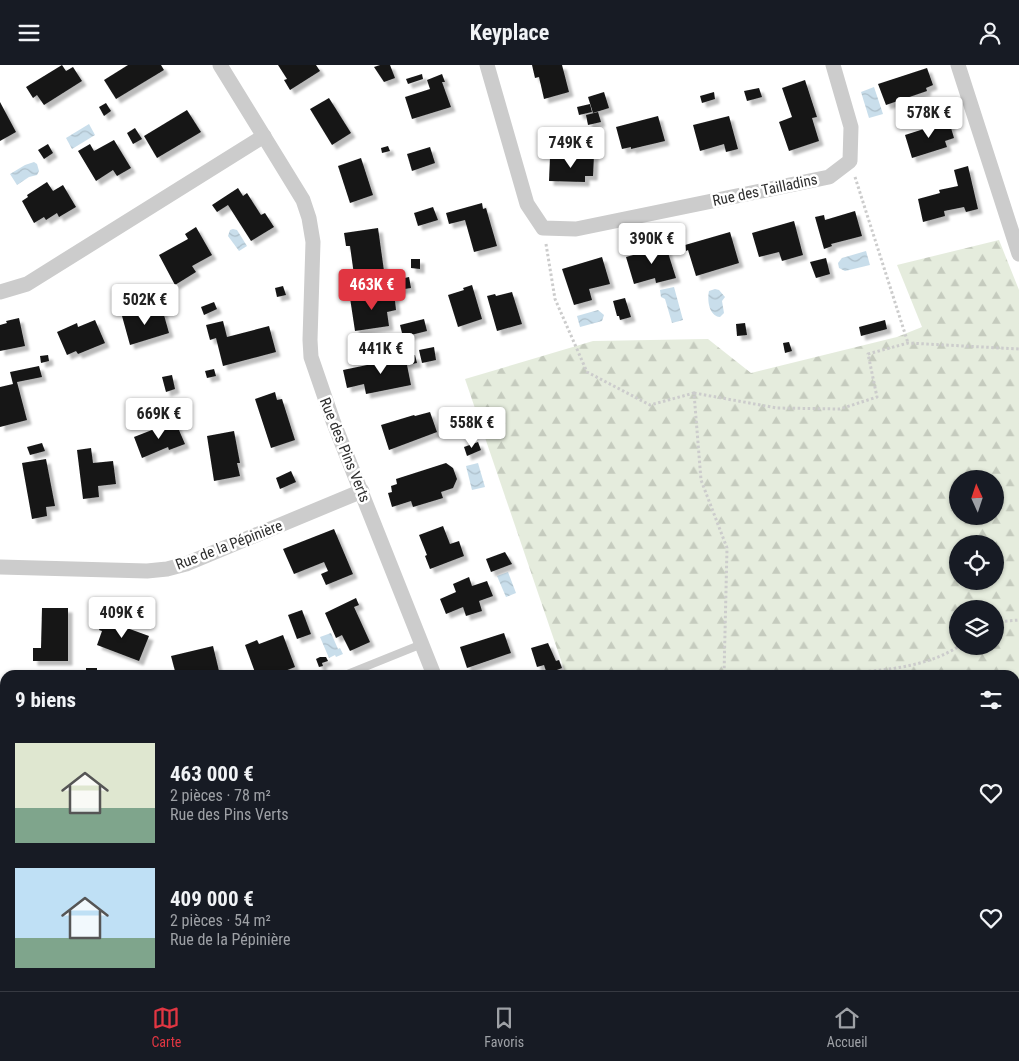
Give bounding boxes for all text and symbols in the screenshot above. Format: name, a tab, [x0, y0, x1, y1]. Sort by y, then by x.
icon: menu	[15, 19, 43, 47]
icon: person	[976, 19, 1004, 47]
text: Keyplace	[470, 20, 549, 45]
pin: 578K €	[888, 97, 970, 139]
text: 578K €	[907, 103, 951, 122]
pin: 749K €	[530, 127, 612, 169]
text: 749K €	[549, 133, 593, 152]
street label: Rue des Tailladins	[711, 170, 819, 210]
pin: 390K €	[611, 223, 693, 265]
text: 390K €	[630, 229, 674, 248]
pin: 463K €	[331, 269, 413, 311]
text: 463K €	[350, 275, 394, 294]
pin: 502K €	[104, 283, 186, 326]
text: 502K €	[123, 290, 167, 309]
pin: 441K €	[340, 333, 422, 375]
text: 441K €	[359, 339, 403, 358]
street label: Rue des Pins Verts	[316, 395, 374, 505]
pin: 669K €	[118, 397, 200, 440]
text: 669K €	[137, 404, 181, 423]
pin: 558K €	[431, 407, 513, 449]
text: 558K €	[450, 413, 494, 432]
north arrow	[949, 470, 1004, 525]
map controls	[949, 470, 1004, 655]
street label: Rue de la Pépinière	[173, 516, 285, 574]
button: locate	[949, 535, 1004, 590]
pin: 409K €	[81, 597, 163, 639]
button: layers	[949, 600, 1004, 655]
text: 409K €	[100, 603, 144, 622]
icon: filters	[977, 686, 1005, 714]
text: 9 biens	[15, 688, 76, 712]
text: 463 000 €	[170, 762, 254, 786]
icon: home	[55, 763, 115, 823]
icon: heart	[977, 779, 1005, 807]
text: 2 pièces · 78 m²	[170, 786, 271, 805]
text: Rue des Pins Verts	[170, 805, 288, 824]
text: 409 000 €	[170, 887, 254, 911]
icon: home	[55, 888, 115, 948]
icon: heart	[977, 904, 1005, 932]
text: 2 pièces · 54 m²	[170, 911, 271, 930]
text: Rue de la Pépinière	[170, 930, 291, 949]
tab: Carte	[151, 1004, 181, 1050]
tab: Favoris	[484, 1004, 524, 1050]
tab: Accueil	[827, 1004, 868, 1050]

